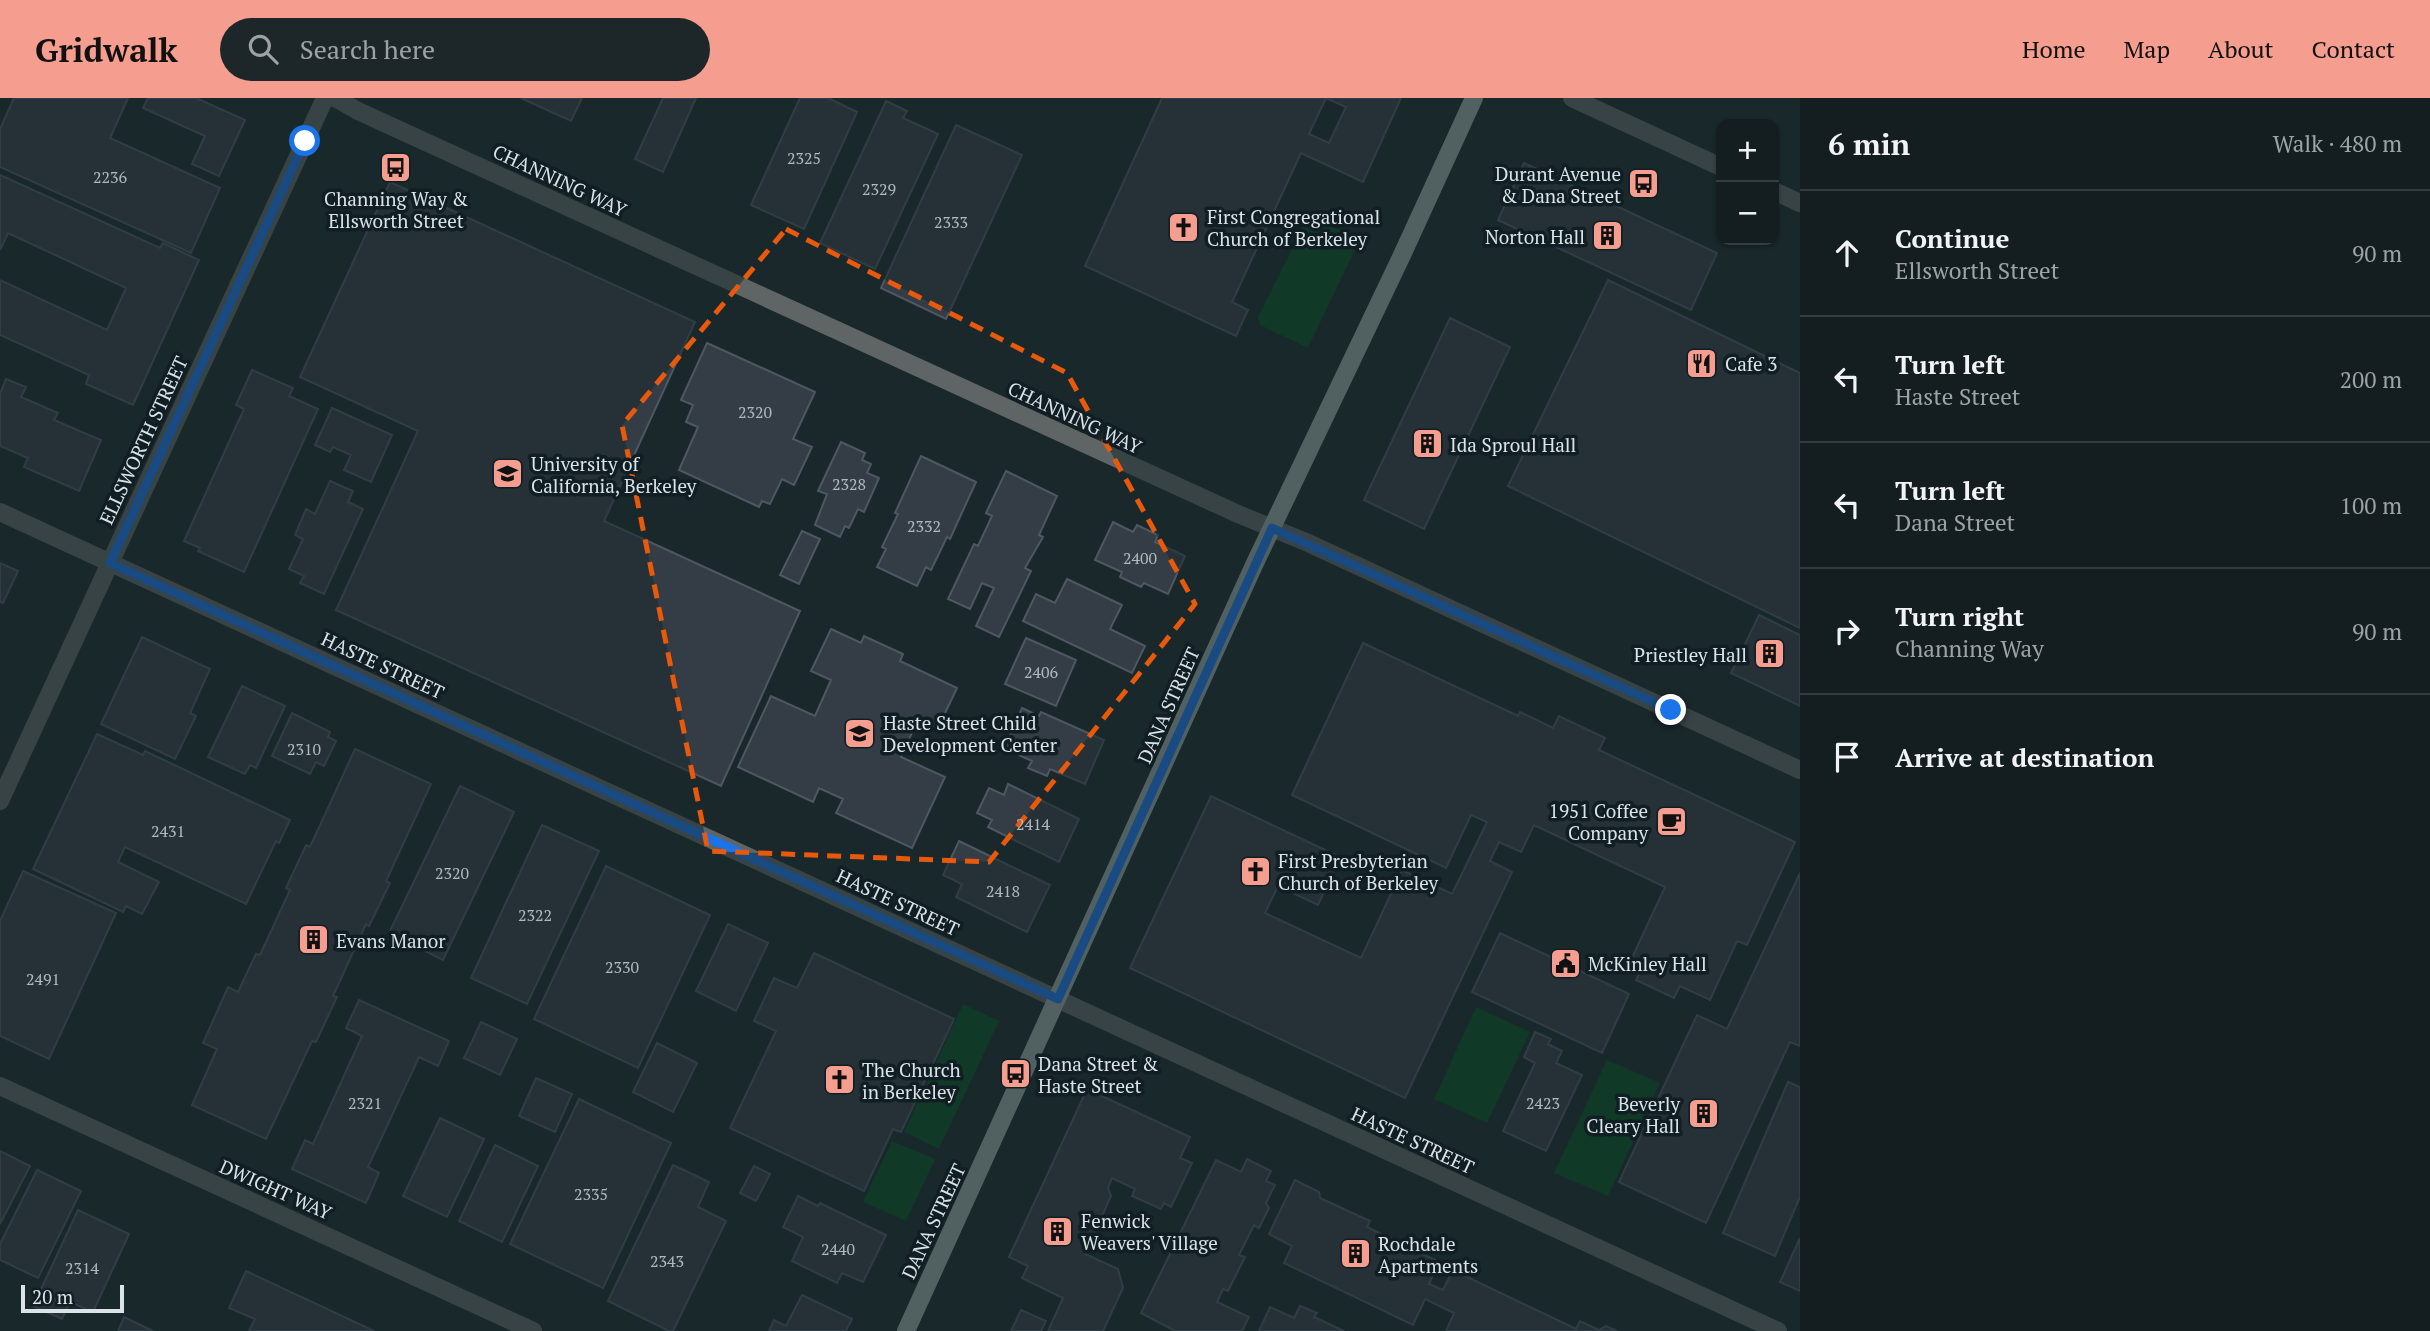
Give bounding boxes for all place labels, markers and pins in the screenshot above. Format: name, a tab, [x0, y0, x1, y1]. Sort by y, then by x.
bus stop icon: Channing Way & Ellsworth Street	[379, 150, 413, 184]
place label: Durant Avenue & Dana Street	[1495, 161, 1621, 208]
bus stop icon: Durant Avenue & Dana Street	[1627, 167, 1661, 201]
place label: Channing Way & Ellsworth Street	[324, 186, 468, 233]
place label: First Congregational Church of Berkeley	[1207, 204, 1380, 251]
church icon: First Congregational Church of Berkeley	[1167, 210, 1201, 244]
building icon: Norton Hall	[1591, 219, 1625, 253]
place label: Norton Hall	[1485, 224, 1585, 249]
restaurant icon: Cafe 3	[1685, 346, 1719, 380]
place label: Cafe 3	[1725, 351, 1777, 376]
building icon: Ida Sproul Hall	[1410, 427, 1444, 461]
place label: Ida Sproul Hall	[1450, 432, 1576, 457]
place label: University of California, Berkeley	[531, 451, 697, 498]
school or university icon: University of California, Berkeley	[491, 457, 525, 491]
building icon: Priestley Hall	[1753, 637, 1787, 671]
place label: Priestley Hall	[1634, 642, 1747, 667]
place label: Haste Street Child Development Center	[883, 710, 1058, 757]
school or university icon: Haste Street Child Development Center	[843, 716, 877, 750]
place label: 1951 Coffee Company	[1549, 798, 1648, 845]
cafe icon: 1951 Coffee Company	[1654, 804, 1688, 838]
place label: First Presbyterian Church of Berkeley	[1278, 848, 1438, 895]
church icon: First Presbyterian Church of Berkeley	[1238, 854, 1272, 888]
building icon: Evans Manor	[296, 923, 330, 957]
place label: Evans Manor	[336, 928, 446, 953]
public building icon: McKinley Hall	[1548, 946, 1582, 980]
place label: McKinley Hall	[1588, 951, 1707, 976]
place label: Dana Street & Haste Street	[1038, 1051, 1158, 1098]
place label: The Church in Berkeley	[862, 1057, 961, 1104]
bus stop icon: Dana Street & Haste Street	[998, 1057, 1032, 1091]
church icon: The Church in Berkeley	[822, 1063, 856, 1097]
place label: Beverly Cleary Hall	[1586, 1091, 1680, 1138]
building icon: Beverly Cleary Hall	[1686, 1097, 1720, 1131]
place label: Fenwick Weavers' Village	[1081, 1208, 1218, 1255]
building icon: Fenwick Weavers' Village	[1041, 1214, 1075, 1248]
place label: Rochdale Apartments	[1378, 1231, 1478, 1278]
building icon: Rochdale Apartments	[1338, 1237, 1372, 1271]

